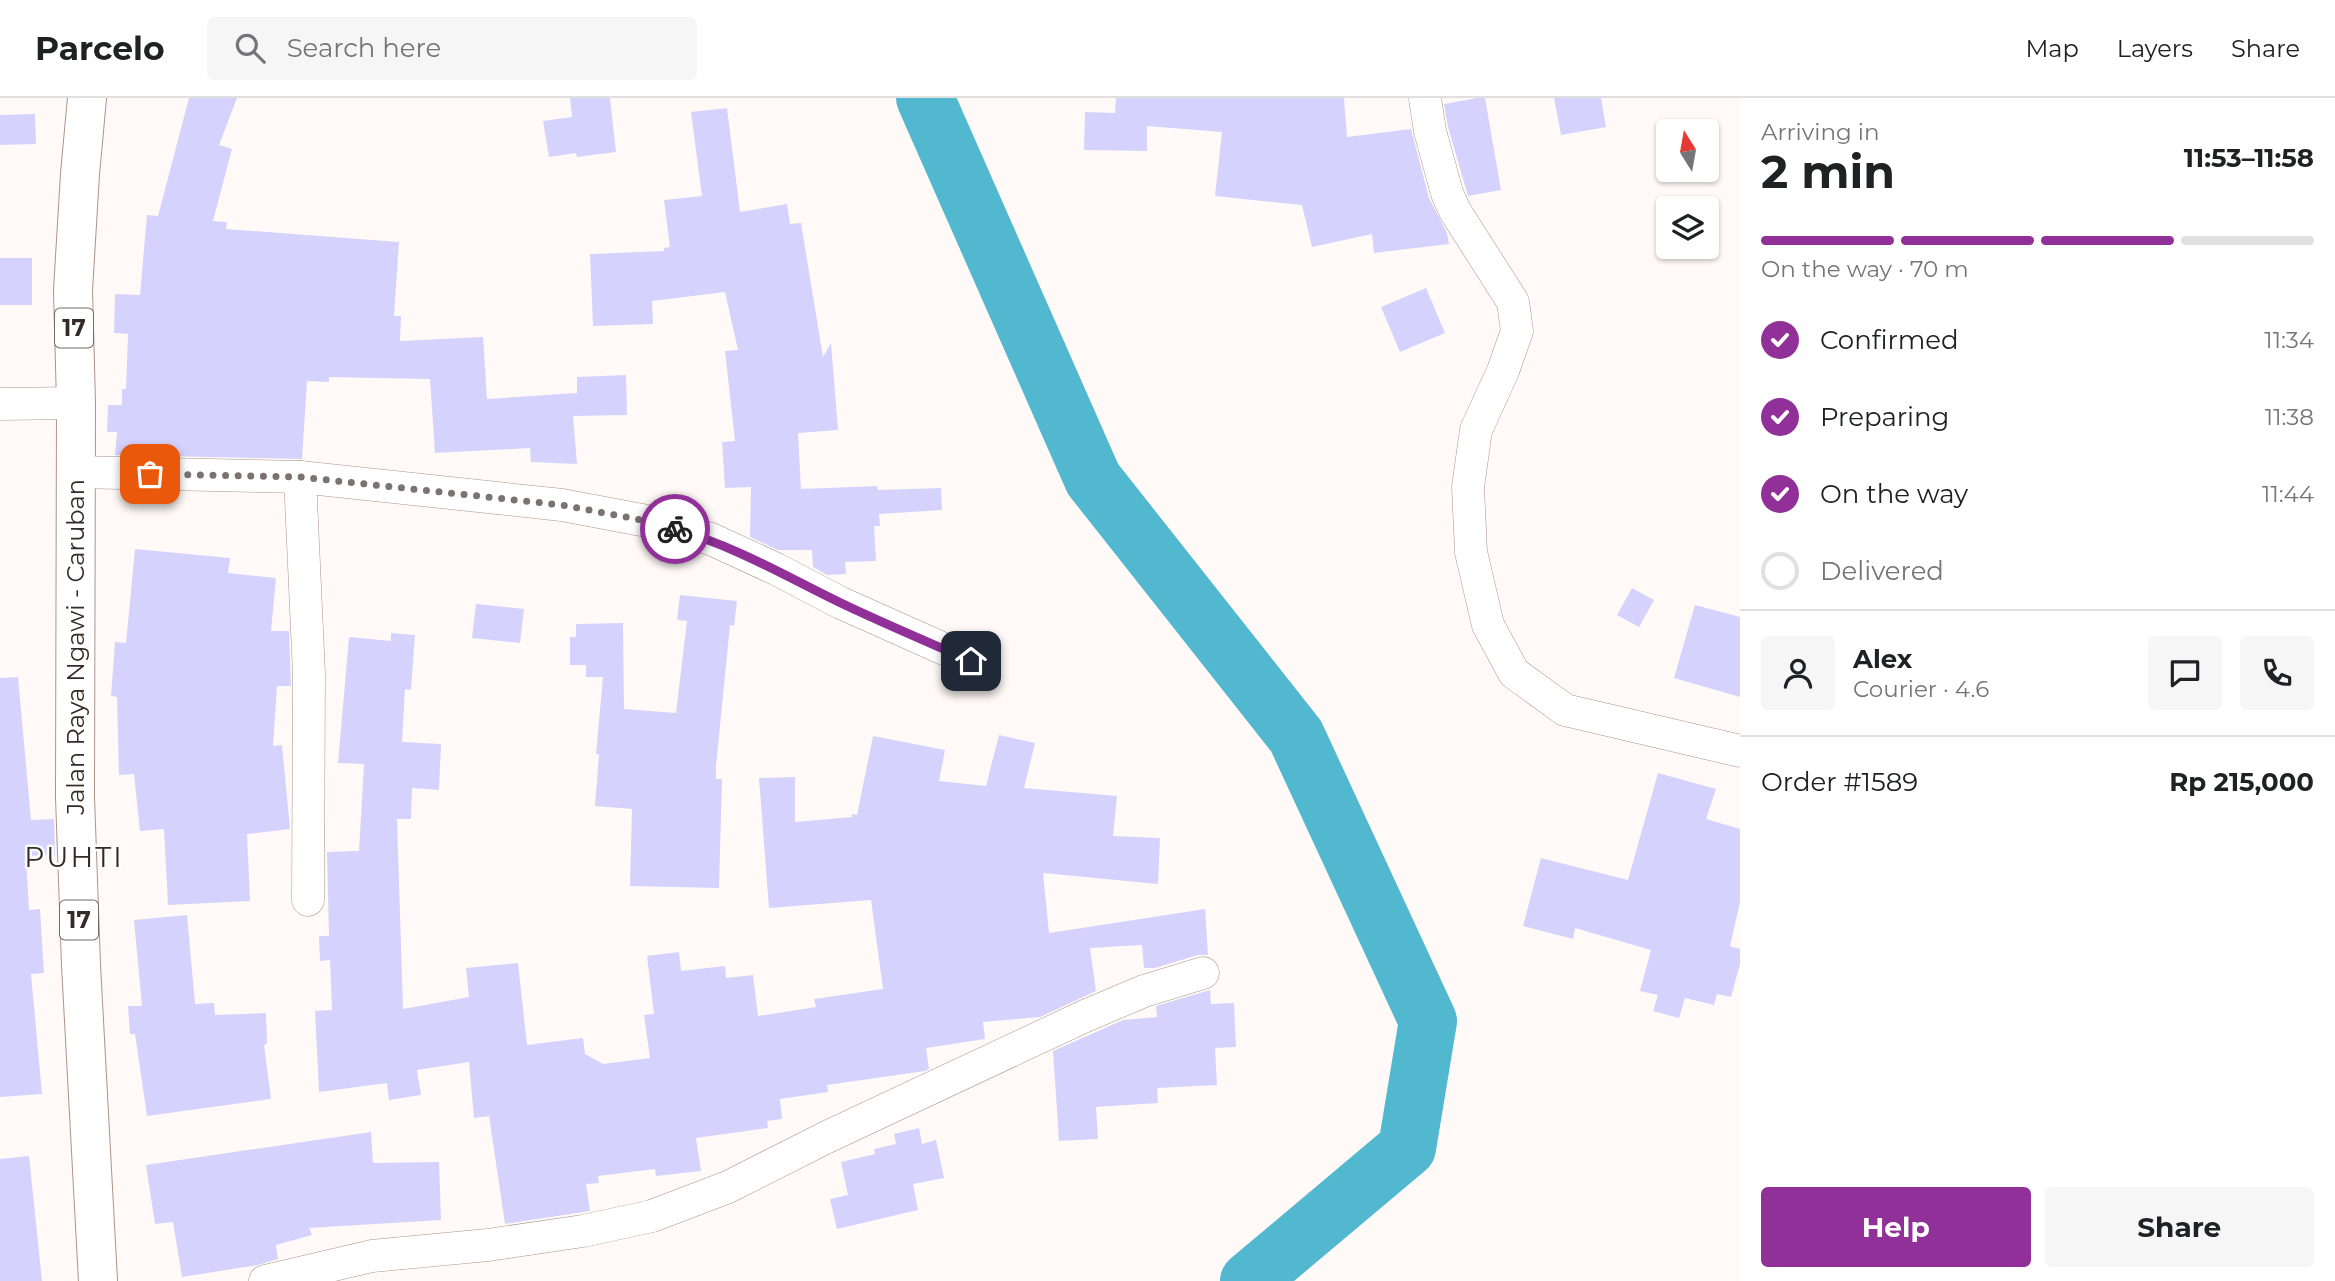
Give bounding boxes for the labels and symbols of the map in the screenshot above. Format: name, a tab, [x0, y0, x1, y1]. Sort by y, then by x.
north arrow	[1656, 119, 1718, 182]
road number: 17	[55, 308, 93, 347]
pin	[120, 444, 180, 504]
street label: Jalan Raya Ngawi - Caruban	[61, 479, 90, 816]
courier	[640, 494, 710, 564]
pin	[941, 631, 1001, 691]
district label: PUHTI	[24, 840, 124, 874]
road number: 17	[60, 900, 98, 940]

